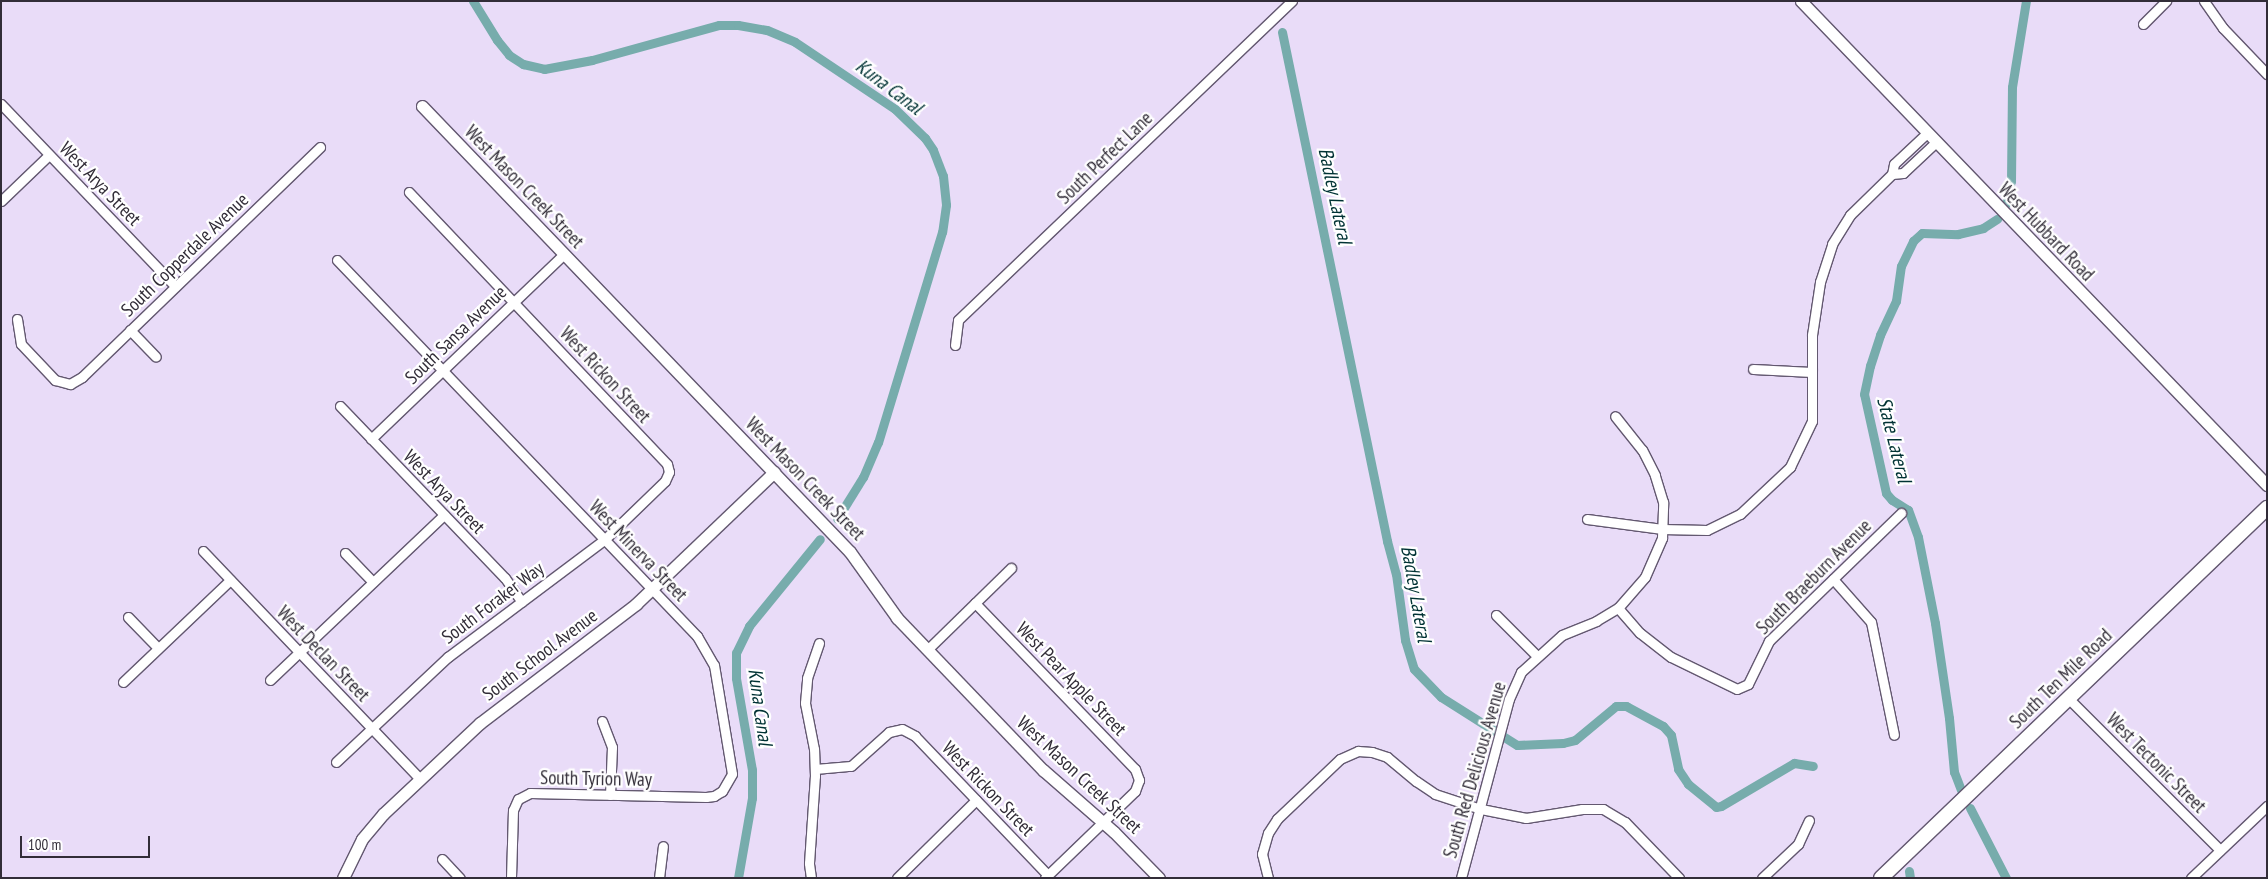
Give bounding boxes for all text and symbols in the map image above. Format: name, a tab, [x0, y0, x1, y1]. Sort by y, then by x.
water label: Kuna Canal	[851, 54, 927, 120]
street label: South Perfect Lane	[1053, 107, 1157, 209]
street label: West Mason Creek Street	[459, 121, 589, 253]
street label: West Arya Street	[54, 137, 146, 231]
water label: Badley Lateral	[1313, 145, 1357, 247]
street label: West Hubbard Road	[1993, 178, 2099, 286]
street label: South Copperdale Avenue	[117, 188, 253, 322]
street label: South Sansa Avenue	[400, 281, 512, 389]
street label: West Rickon Street	[555, 322, 655, 428]
water label: State Lateral	[1872, 395, 1916, 485]
street label: West Mason Creek Street	[740, 413, 870, 545]
street label: West Arya Street	[398, 445, 490, 539]
street label: West Minerva Street	[584, 496, 692, 606]
street label: South Braeburn Avenue	[1752, 515, 1876, 639]
water label: Badley Lateral	[1396, 544, 1436, 644]
street label: South Foraker Way	[437, 557, 549, 649]
street label: West Declan Street	[272, 602, 374, 706]
street label: South School Avenue	[478, 604, 602, 706]
street label: West Pear Apple Street	[1011, 617, 1131, 741]
street label: South Ten Mile Road	[2005, 624, 2117, 734]
water label: Kuna Canal	[743, 667, 777, 747]
street label: South Red Delicious Avenue	[1439, 679, 1511, 861]
street label: West Tectonic Street	[2101, 708, 2211, 818]
street label: West Mason Creek Street	[1012, 711, 1146, 839]
street label: West Rickon Street	[937, 737, 1039, 841]
street label: South Tyrion Way	[539, 767, 653, 791]
scale bar	[22, 826, 152, 858]
text: 100 m	[28, 835, 61, 854]

